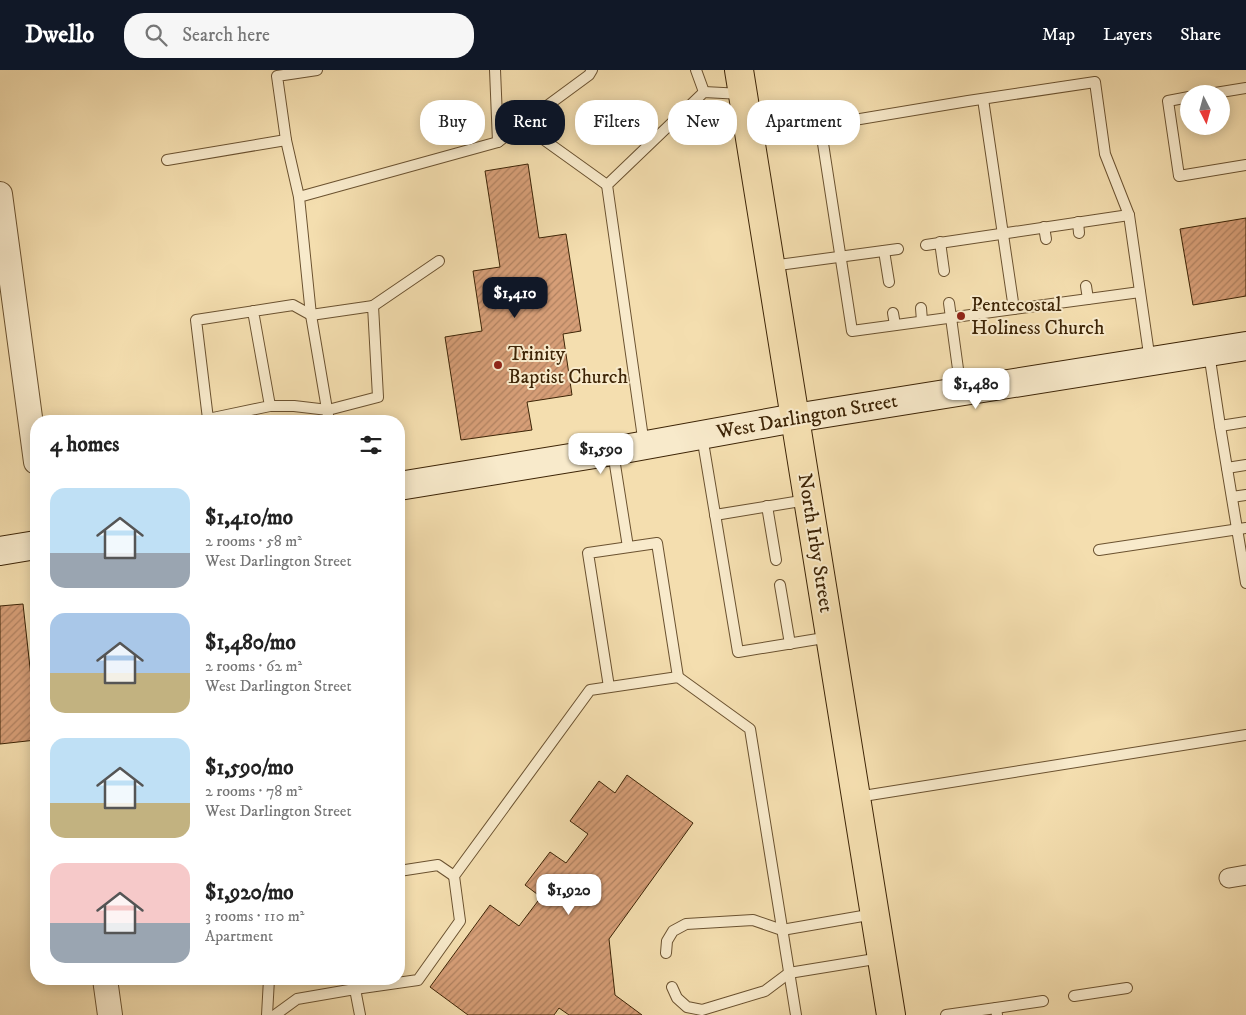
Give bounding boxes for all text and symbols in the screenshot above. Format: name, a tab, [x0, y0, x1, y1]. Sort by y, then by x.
search box	[124, 13, 474, 58]
text: Dwello	[25, 20, 94, 50]
icon: search	[142, 21, 170, 49]
text: Search here	[182, 24, 270, 47]
text: Map	[1042, 24, 1075, 46]
text: Layers	[1103, 24, 1152, 46]
text: Share	[1180, 24, 1221, 46]
north arrow	[1180, 85, 1230, 135]
map controls	[1180, 85, 1230, 135]
chip: Buy	[420, 100, 485, 145]
chip: Rent	[495, 100, 565, 145]
chip: Filters	[575, 100, 658, 145]
chip: New	[668, 100, 737, 145]
chip: Apartment	[747, 100, 860, 145]
pin: $1,410	[474, 276, 556, 319]
text: $1,410	[494, 283, 536, 303]
place label: Pentecostal Holiness Church	[971, 293, 1105, 341]
marker: Pentecostal Holiness Church	[955, 310, 967, 322]
place label: Trinity Baptist Church	[508, 342, 628, 390]
marker: Trinity Baptist Church	[492, 359, 504, 371]
pin: $1,480	[935, 368, 1017, 410]
text: $1,480	[953, 374, 999, 394]
street label: West Darlington Street	[714, 389, 899, 445]
icon: filters	[357, 431, 385, 459]
text: 4 homes	[50, 432, 119, 458]
pin: $1,590	[560, 432, 642, 475]
text: $1,590	[579, 439, 623, 459]
street label: North Irby Street	[792, 472, 838, 614]
text: $1,410/mo	[205, 505, 293, 531]
icon: home	[90, 508, 150, 568]
text: 2 rooms · 58 m²	[205, 531, 302, 551]
text: West Darlington Street	[205, 551, 352, 571]
text: $1,480/mo	[205, 630, 296, 656]
icon: home	[90, 633, 150, 693]
text: 2 rooms · 62 m²	[205, 656, 302, 676]
text: West Darlington Street	[205, 676, 352, 696]
text: $1,590/mo	[205, 755, 293, 781]
icon: home	[90, 758, 150, 818]
text: 2 rooms · 78 m²	[205, 781, 302, 801]
text: West Darlington Street	[205, 801, 352, 821]
pin: $1,920	[528, 874, 610, 916]
text: $1,920/mo	[205, 880, 294, 906]
text: $1,920	[547, 880, 591, 900]
icon: home	[90, 883, 150, 943]
text: 3 rooms · 110 m²	[205, 906, 304, 926]
text: Apartment	[205, 926, 273, 946]

